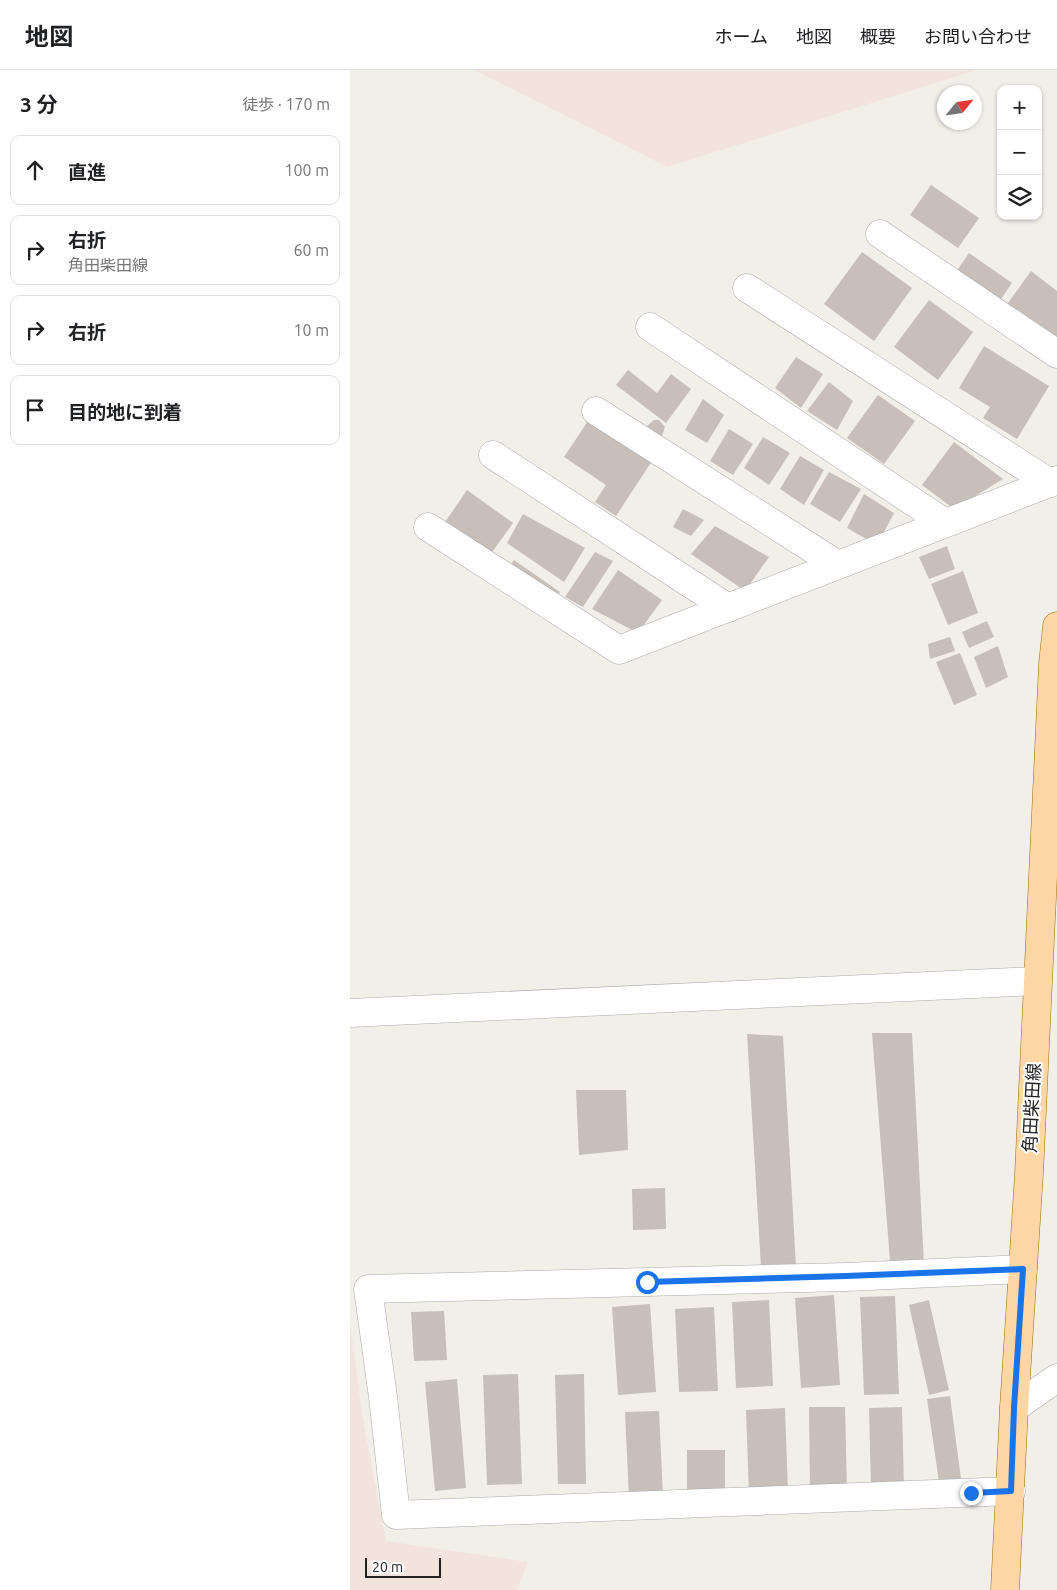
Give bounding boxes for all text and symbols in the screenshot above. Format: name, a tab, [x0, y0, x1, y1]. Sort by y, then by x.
text: 地図	[25, 23, 73, 50]
text: ホーム	[715, 26, 768, 46]
text: 地図	[796, 26, 832, 46]
text: 概要	[860, 26, 896, 46]
text: お問い合わせ	[924, 26, 1032, 46]
north arrow	[937, 85, 982, 130]
map controls	[997, 85, 1042, 220]
button: +	[997, 85, 1042, 130]
text: 3 分	[20, 92, 58, 116]
text: 徒歩 · 170 m	[242, 95, 330, 113]
button: −	[997, 130, 1042, 175]
icon: ahead	[21, 156, 49, 184]
text: 直進	[68, 161, 106, 183]
text: 100 m	[284, 161, 329, 179]
button: layers	[997, 175, 1042, 220]
text: 右折	[68, 229, 106, 251]
icon: right	[21, 236, 49, 264]
text: 60 m	[293, 241, 329, 259]
text: 角田柴田線	[68, 256, 148, 274]
icon: right	[21, 316, 49, 344]
text: 右折	[68, 321, 106, 343]
text: 10 m	[293, 321, 329, 339]
icon: arrive	[21, 396, 49, 424]
text: 目的地に到着	[68, 401, 182, 423]
street label: 角田柴田線	[1019, 1062, 1043, 1153]
route start	[636, 1271, 659, 1294]
route end	[960, 1482, 983, 1505]
scale bar	[365, 1555, 441, 1578]
text: 20 m	[372, 1559, 403, 1575]

